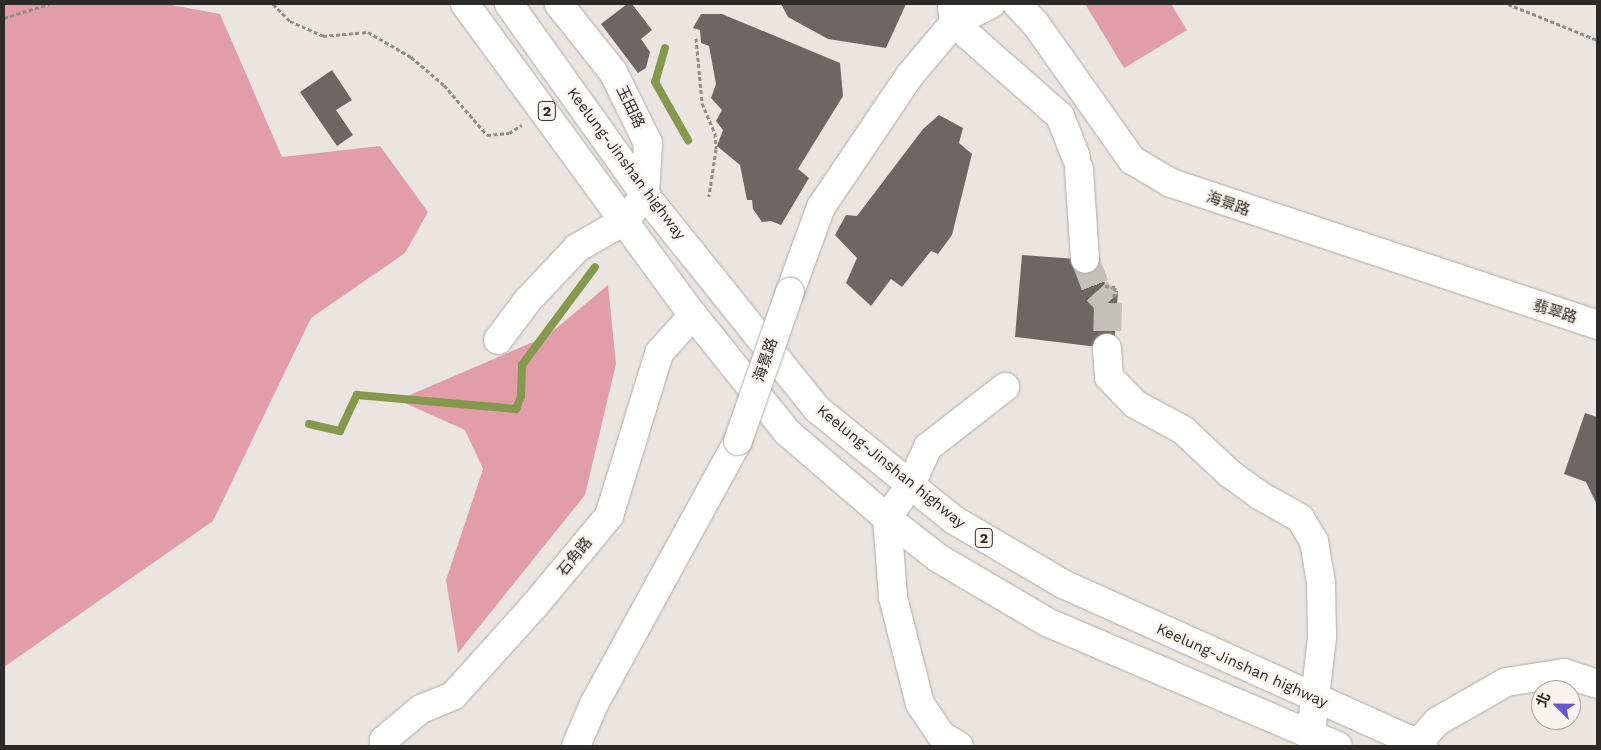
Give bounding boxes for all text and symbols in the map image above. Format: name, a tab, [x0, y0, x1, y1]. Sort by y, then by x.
street label: 玉田路	[612, 83, 648, 131]
street label: Keelung-Jinshan highway	[563, 84, 689, 244]
road number: 2	[537, 100, 557, 122]
street label: 海景路	[1204, 188, 1252, 220]
street label: 翡翠路	[1531, 297, 1579, 327]
street label: 海景路	[750, 336, 782, 384]
street label: Keelung-Jinshan highway	[813, 402, 969, 532]
road number: 2	[974, 526, 994, 550]
street label: 石角路	[554, 534, 596, 580]
street label: Keelung-Jinshan highway	[1154, 620, 1330, 712]
north arrow	[1531, 680, 1581, 730]
text: 北	[1533, 690, 1553, 709]

